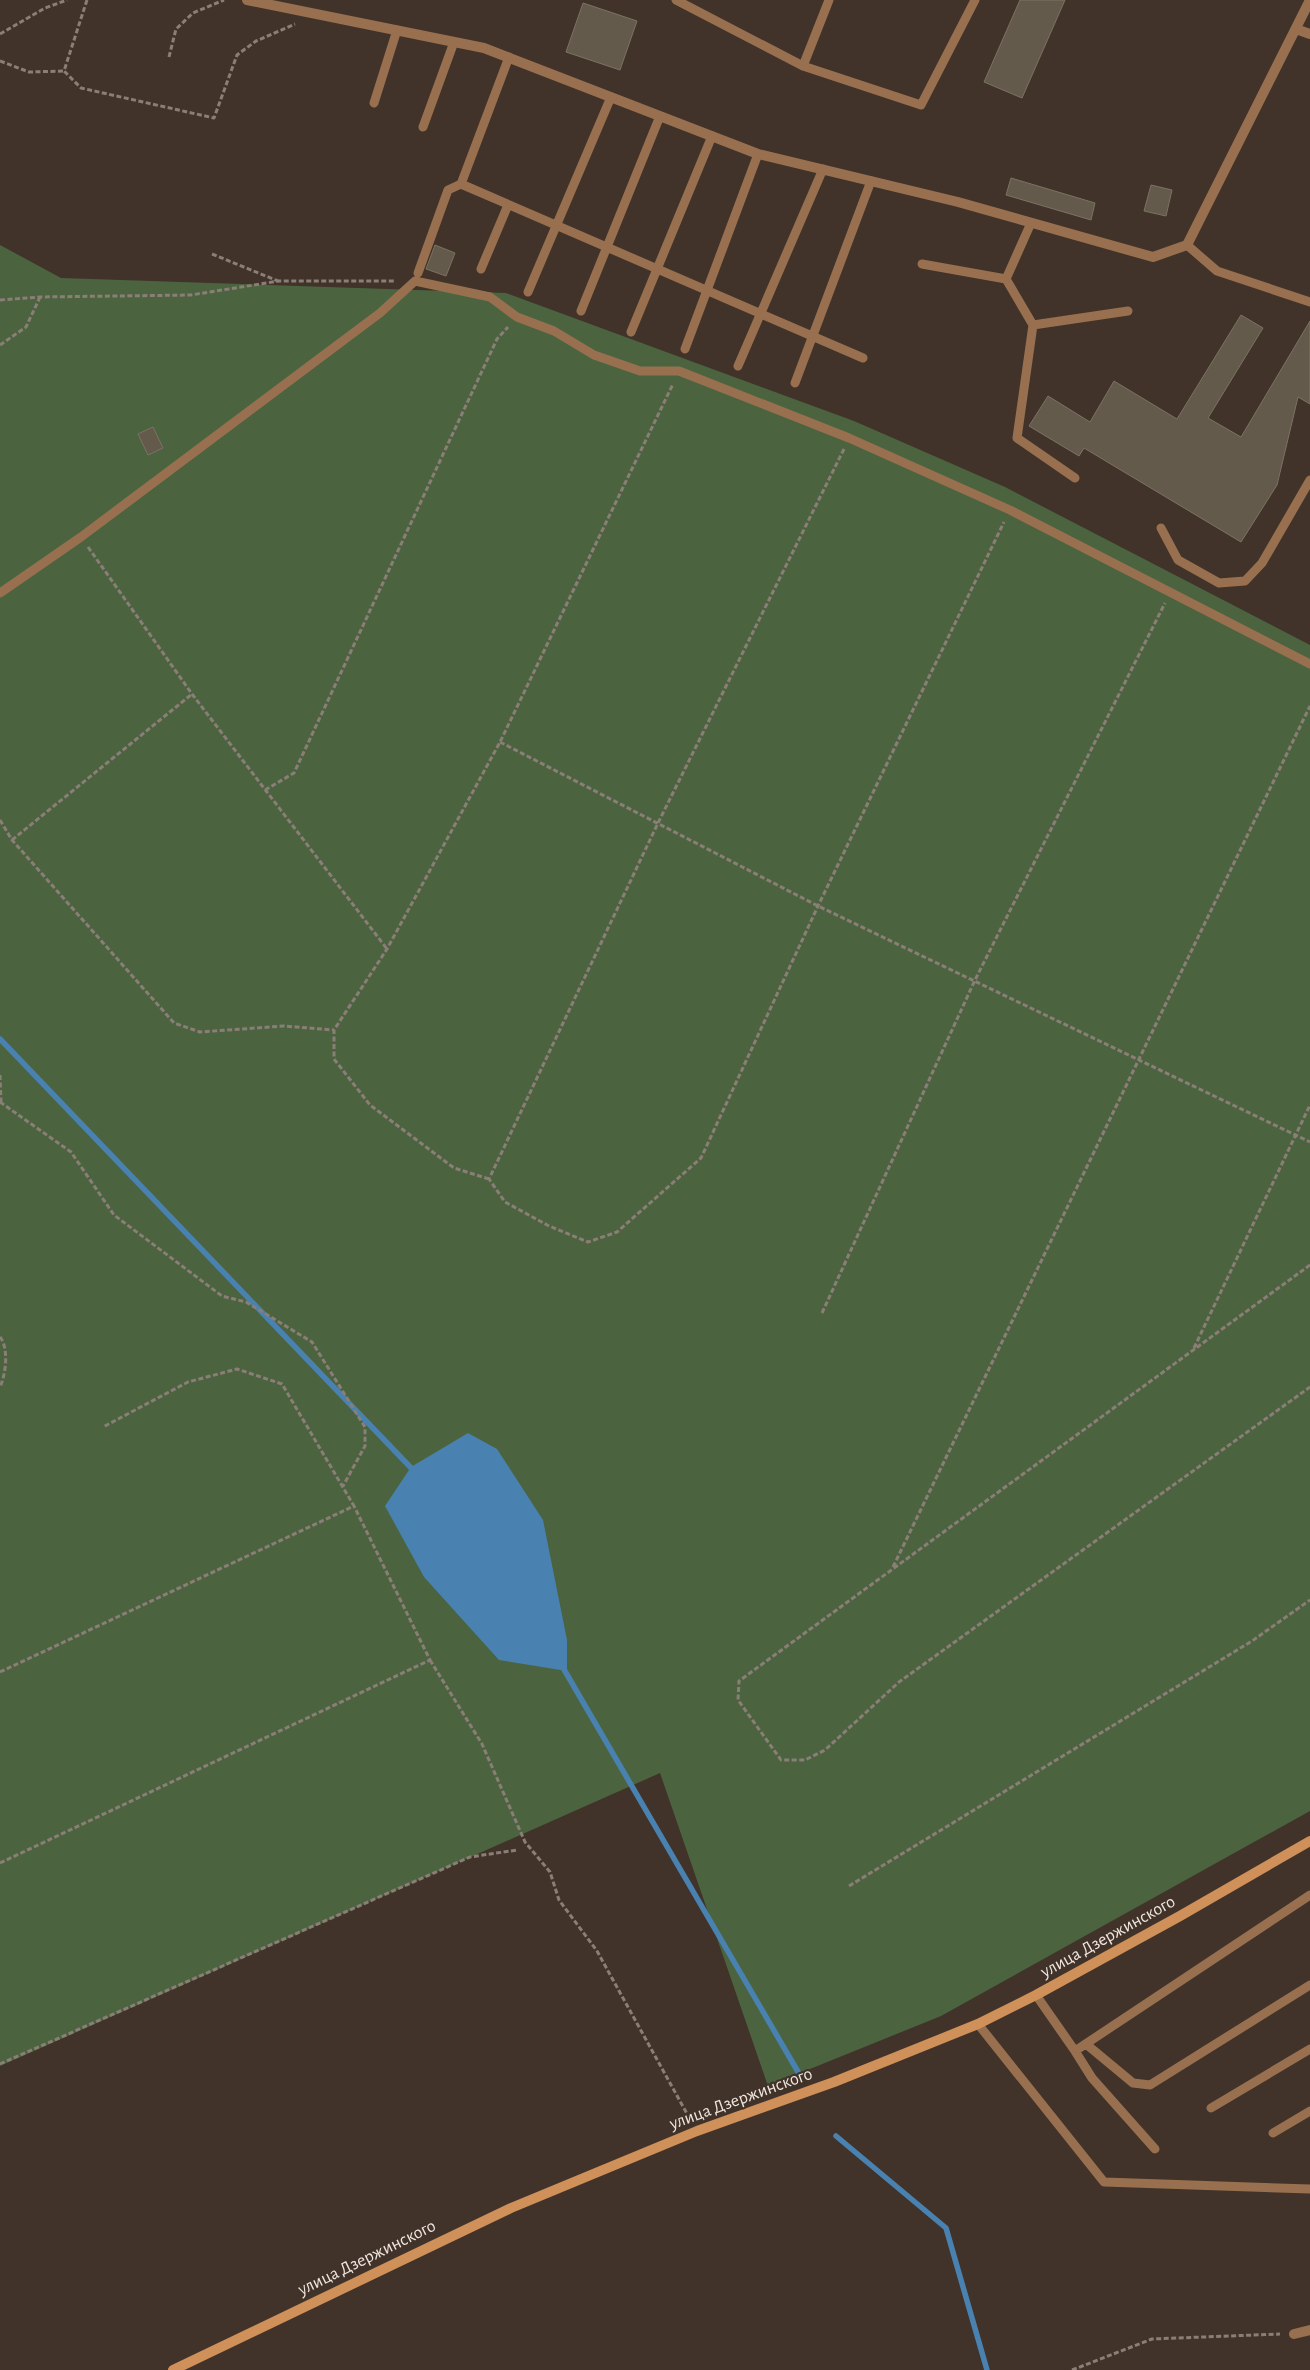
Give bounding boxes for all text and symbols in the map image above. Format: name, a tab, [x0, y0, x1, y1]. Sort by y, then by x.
street label: улица Дзержинского	[1037, 1893, 1178, 1982]
street label: улица Дзержинского	[666, 2065, 815, 2134]
street label: улица Дзержинского	[294, 2217, 439, 2300]

